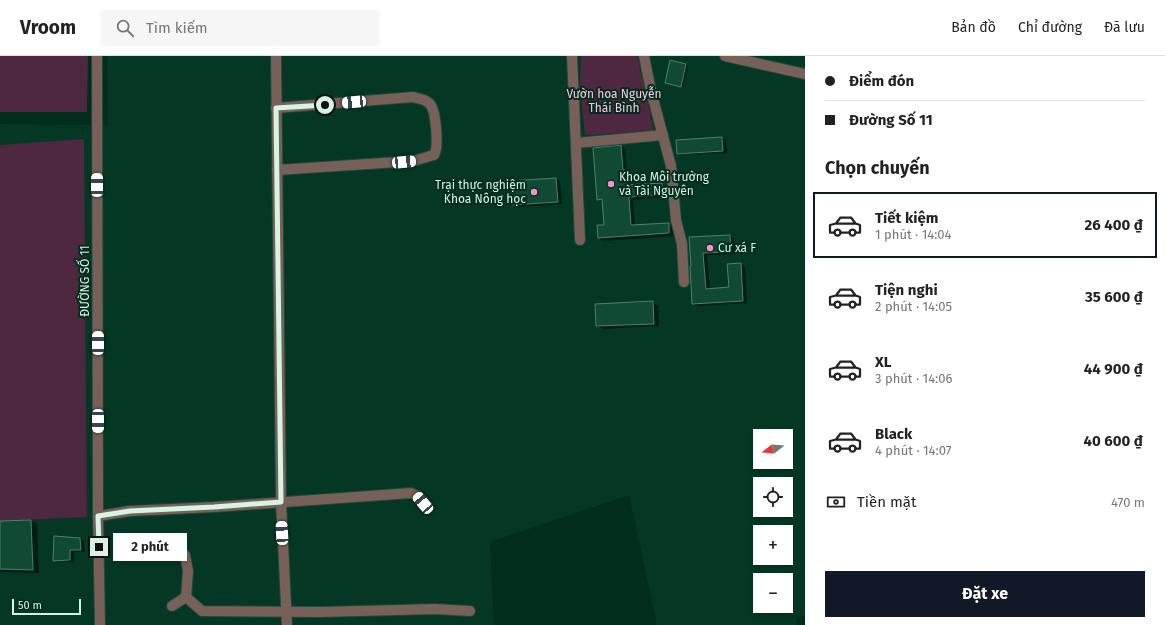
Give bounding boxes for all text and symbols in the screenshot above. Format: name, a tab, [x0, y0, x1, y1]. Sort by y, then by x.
search box	[100, 10, 380, 46]
text: Vroom	[20, 16, 76, 39]
icon: search	[114, 17, 136, 39]
text: Tìm kiếm	[146, 19, 208, 37]
text: Bản đồ	[951, 19, 996, 36]
text: Chỉ đường	[1018, 19, 1082, 36]
text: Đã lưu	[1104, 19, 1145, 36]
text: Điểm đón	[849, 72, 914, 90]
park label: Vườn hoa Nguyễn Thái Bình	[566, 86, 662, 115]
car	[342, 95, 366, 109]
route start	[316, 96, 334, 114]
text: Đường Số 11	[849, 111, 933, 129]
car	[392, 155, 416, 169]
text: Chọn chuyến	[825, 157, 930, 179]
place label: Khoa Môi trường và Tài Nguyên	[619, 170, 710, 198]
car	[91, 173, 103, 197]
place label: Trại thực nghiệm Khoa Nông học	[435, 178, 526, 206]
marker: Khoa Môi trường và Tài Nguyên	[606, 179, 616, 189]
marker: Trại thực nghiệm Khoa Nông học	[529, 187, 539, 197]
icon: car	[827, 207, 863, 243]
text: Tiết kiệm	[875, 209, 938, 227]
text: 26 400 ₫	[1085, 216, 1143, 234]
text: 1 phút · 14:04	[875, 227, 952, 242]
place label: Cư xá F	[718, 241, 756, 255]
marker: Cư xá F	[705, 243, 715, 253]
street label: ĐƯỜNG SỐ 11	[75, 245, 92, 317]
icon: car	[827, 279, 863, 315]
text: Tiện nghi	[875, 281, 938, 299]
text: 35 600 ₫	[1085, 288, 1143, 306]
text: 2 phút · 14:05	[875, 299, 952, 314]
car	[92, 331, 104, 355]
icon: car	[827, 351, 863, 387]
text: XL	[875, 353, 891, 371]
text: 44 900 ₫	[1084, 360, 1143, 378]
text: 3 phút · 14:06	[875, 371, 952, 386]
car	[92, 409, 104, 433]
icon: car	[827, 423, 863, 459]
text: Black	[875, 425, 912, 443]
north arrow	[753, 429, 793, 469]
map controls	[753, 429, 793, 613]
text: 40 600 ₫	[1084, 432, 1143, 450]
text: 4 phút · 14:07	[875, 443, 951, 458]
button: locate	[753, 477, 793, 517]
car	[411, 490, 435, 516]
icon: cash	[825, 491, 847, 513]
text: Tiền mặt	[857, 493, 916, 511]
text: 470 m	[1111, 495, 1145, 510]
car	[275, 521, 289, 545]
button: +	[753, 525, 793, 565]
callout: 2 phút	[113, 533, 187, 561]
route end	[90, 538, 108, 556]
text: 2 phút	[131, 539, 169, 554]
button: Đặt xe	[825, 571, 1145, 617]
button: −	[753, 573, 793, 613]
scale bar	[12, 597, 81, 616]
text: 50 m	[18, 599, 42, 612]

